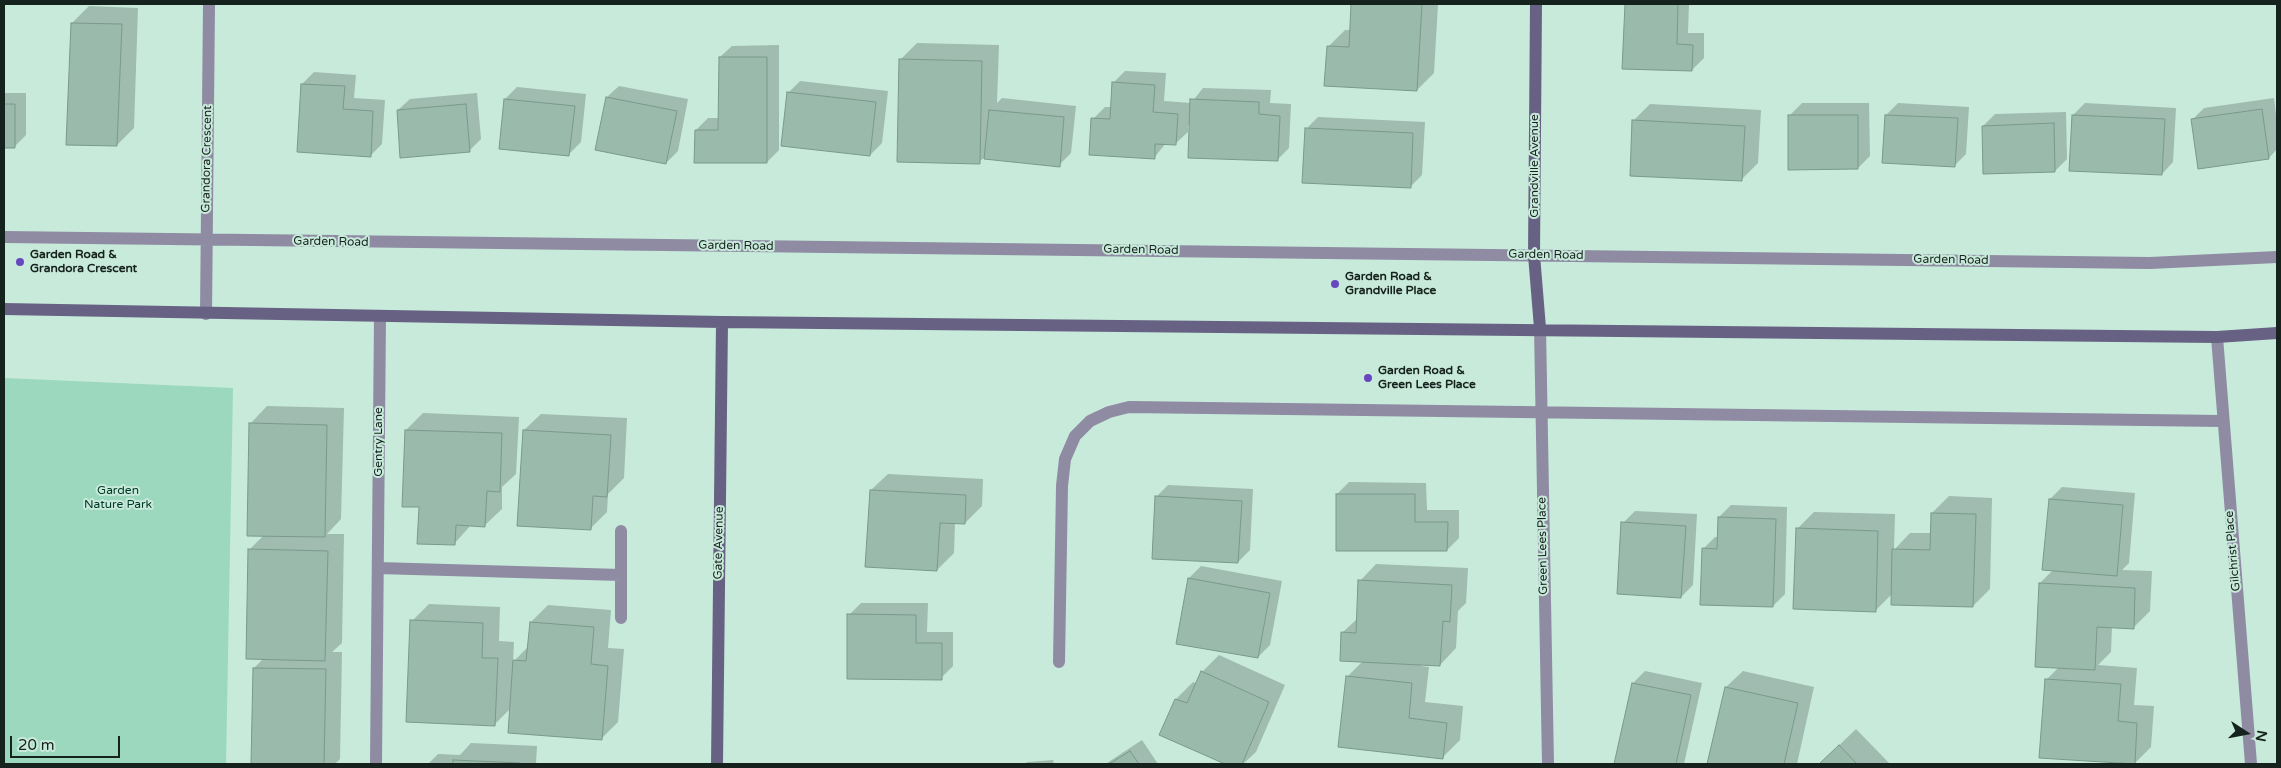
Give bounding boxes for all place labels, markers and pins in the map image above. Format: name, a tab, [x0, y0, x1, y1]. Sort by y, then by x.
place label: Garden Road & Grandora Crescent	[30, 248, 137, 276]
marker: Garden Road & Grandora Crescent	[14, 256, 26, 268]
place label: Garden Road & Grandville Place	[1345, 270, 1436, 298]
marker: Garden Road & Grandville Place	[1329, 278, 1341, 290]
place label: Garden Road & Green Lees Place	[1378, 364, 1476, 392]
marker: Garden Road & Green Lees Place	[1362, 372, 1374, 384]

